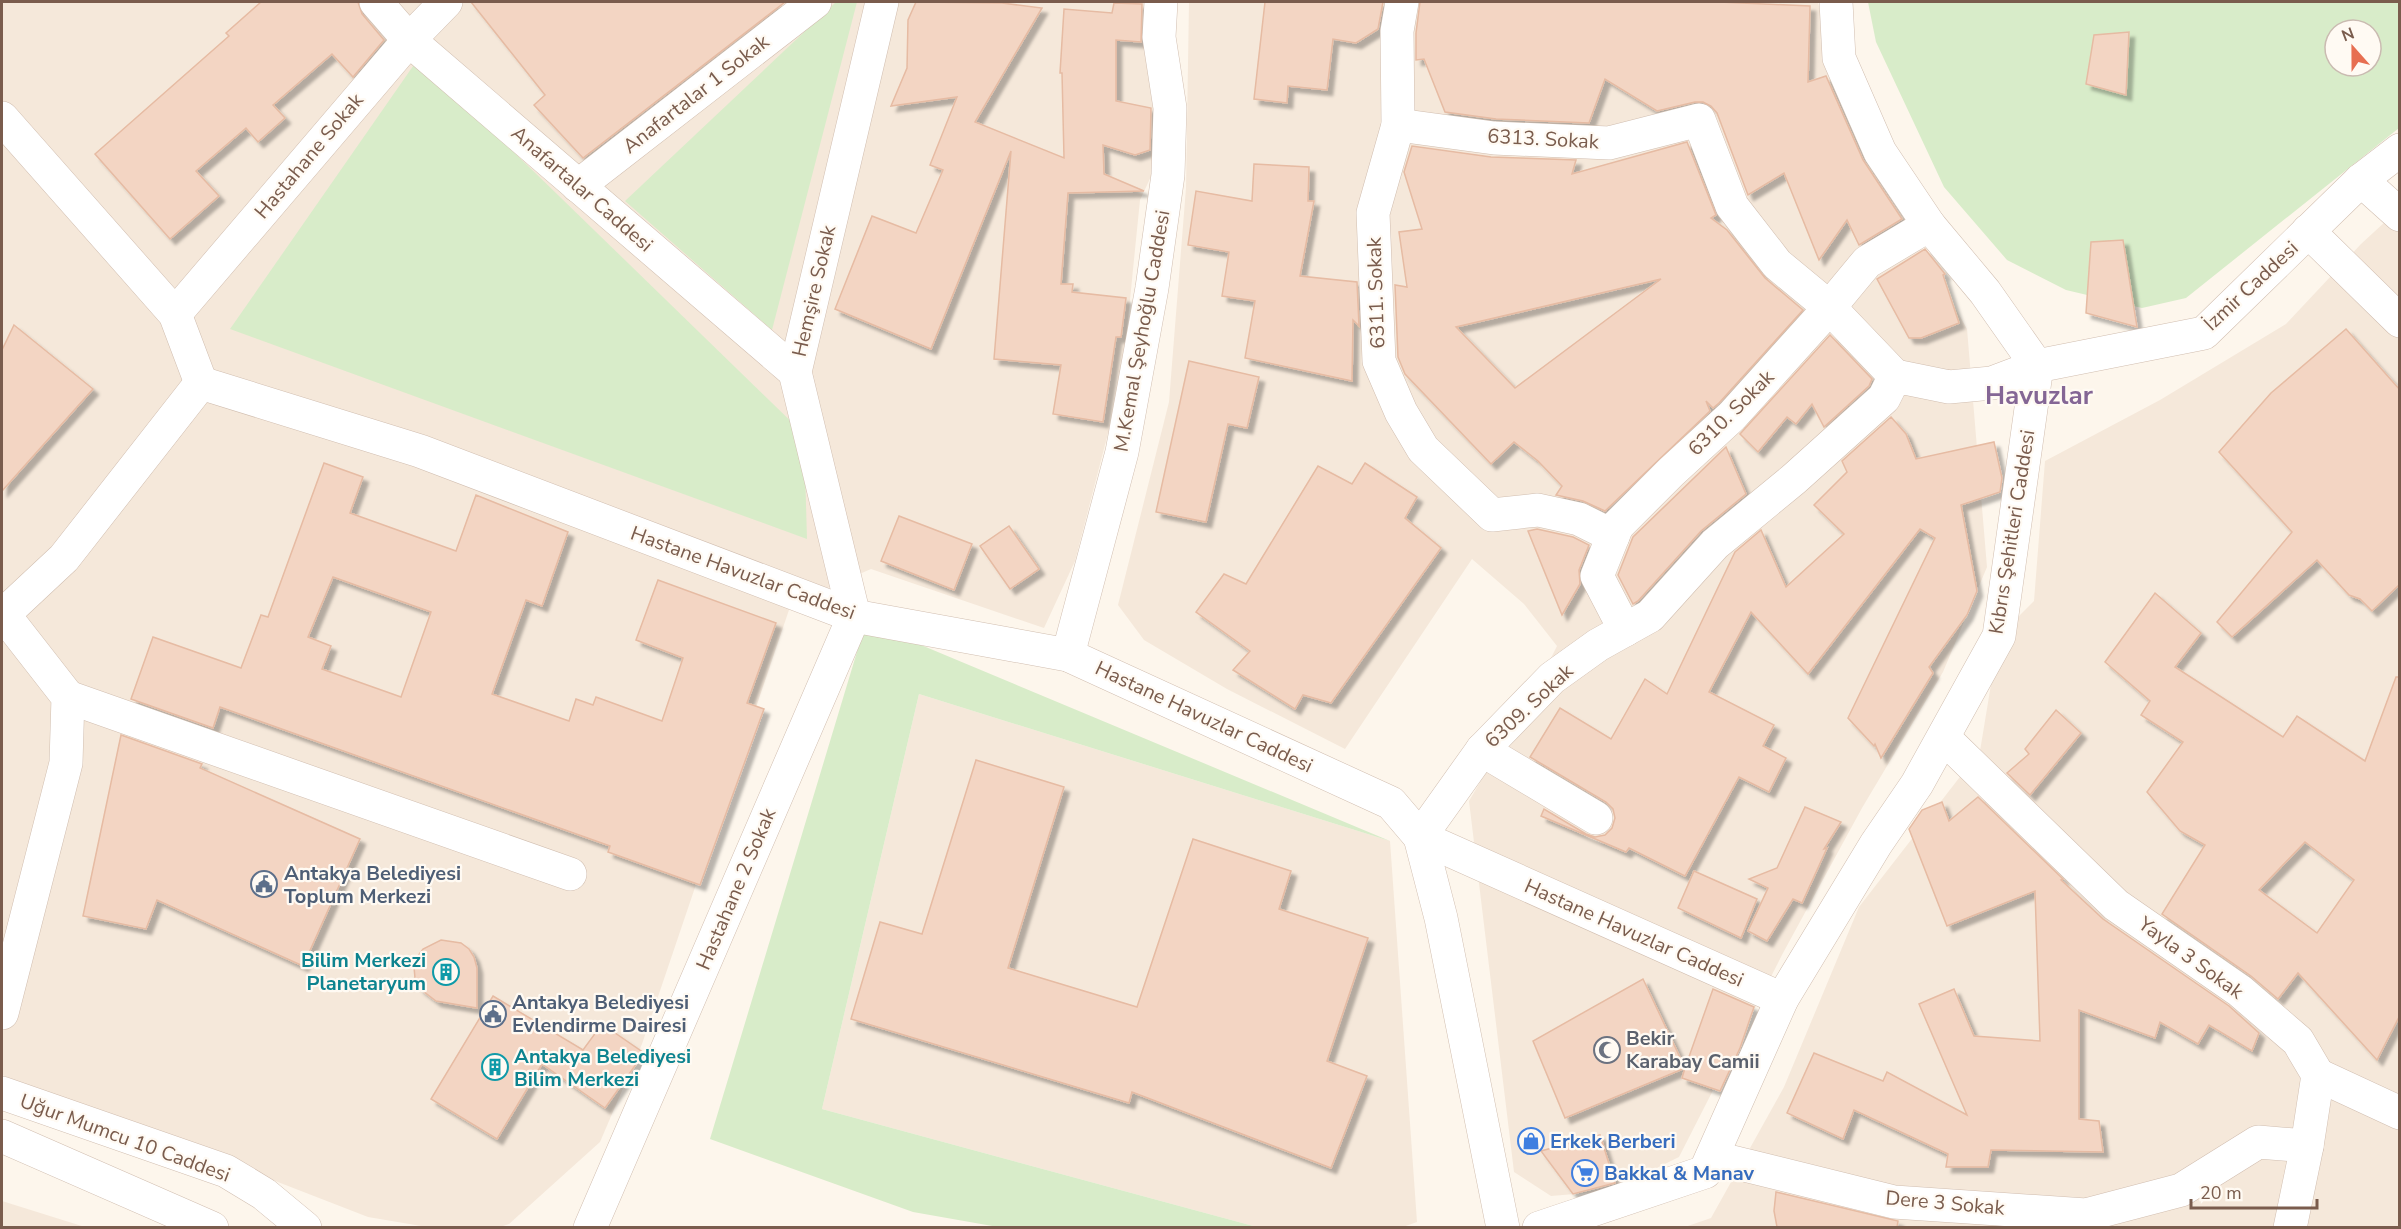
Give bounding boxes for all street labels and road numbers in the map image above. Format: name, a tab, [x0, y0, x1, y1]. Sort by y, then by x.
street label: Anafartalar 1 Sokak	[617, 28, 776, 160]
street label: Hastahane Sokak	[249, 87, 370, 224]
street label: Anafartalar Caddesi	[505, 120, 659, 258]
street label: 6313. Sokak	[1487, 123, 1600, 155]
street label: M.Kemal Şeyhoğlu Caddesi	[1107, 208, 1177, 454]
street label: Hemşire Sokak	[786, 222, 842, 359]
street label: İzmir Caddesi	[2198, 235, 2304, 337]
street label: 6311. Sokak	[1361, 236, 1391, 349]
street label: 6310. Sokak	[1682, 363, 1781, 462]
street label: Kıbrıs Şehitleri Caddesi	[1983, 428, 2041, 636]
street label: Hastane Havuzlar Caddesi	[627, 520, 859, 626]
street label: Hastane Havuzlar Caddesi	[1091, 655, 1317, 779]
street label: 6309. Sokak	[1479, 657, 1580, 754]
street label: Hastahane 2 Sokak	[690, 803, 783, 974]
street label: Hastane Havuzlar Caddesi	[1520, 872, 1748, 994]
street label: Yayla 3 Sokak	[2132, 910, 2250, 1006]
street label: Uğur Mumcu 10 Caddesi	[16, 1087, 234, 1189]
street label: Dere 3 Sokak	[1884, 1184, 2007, 1222]

